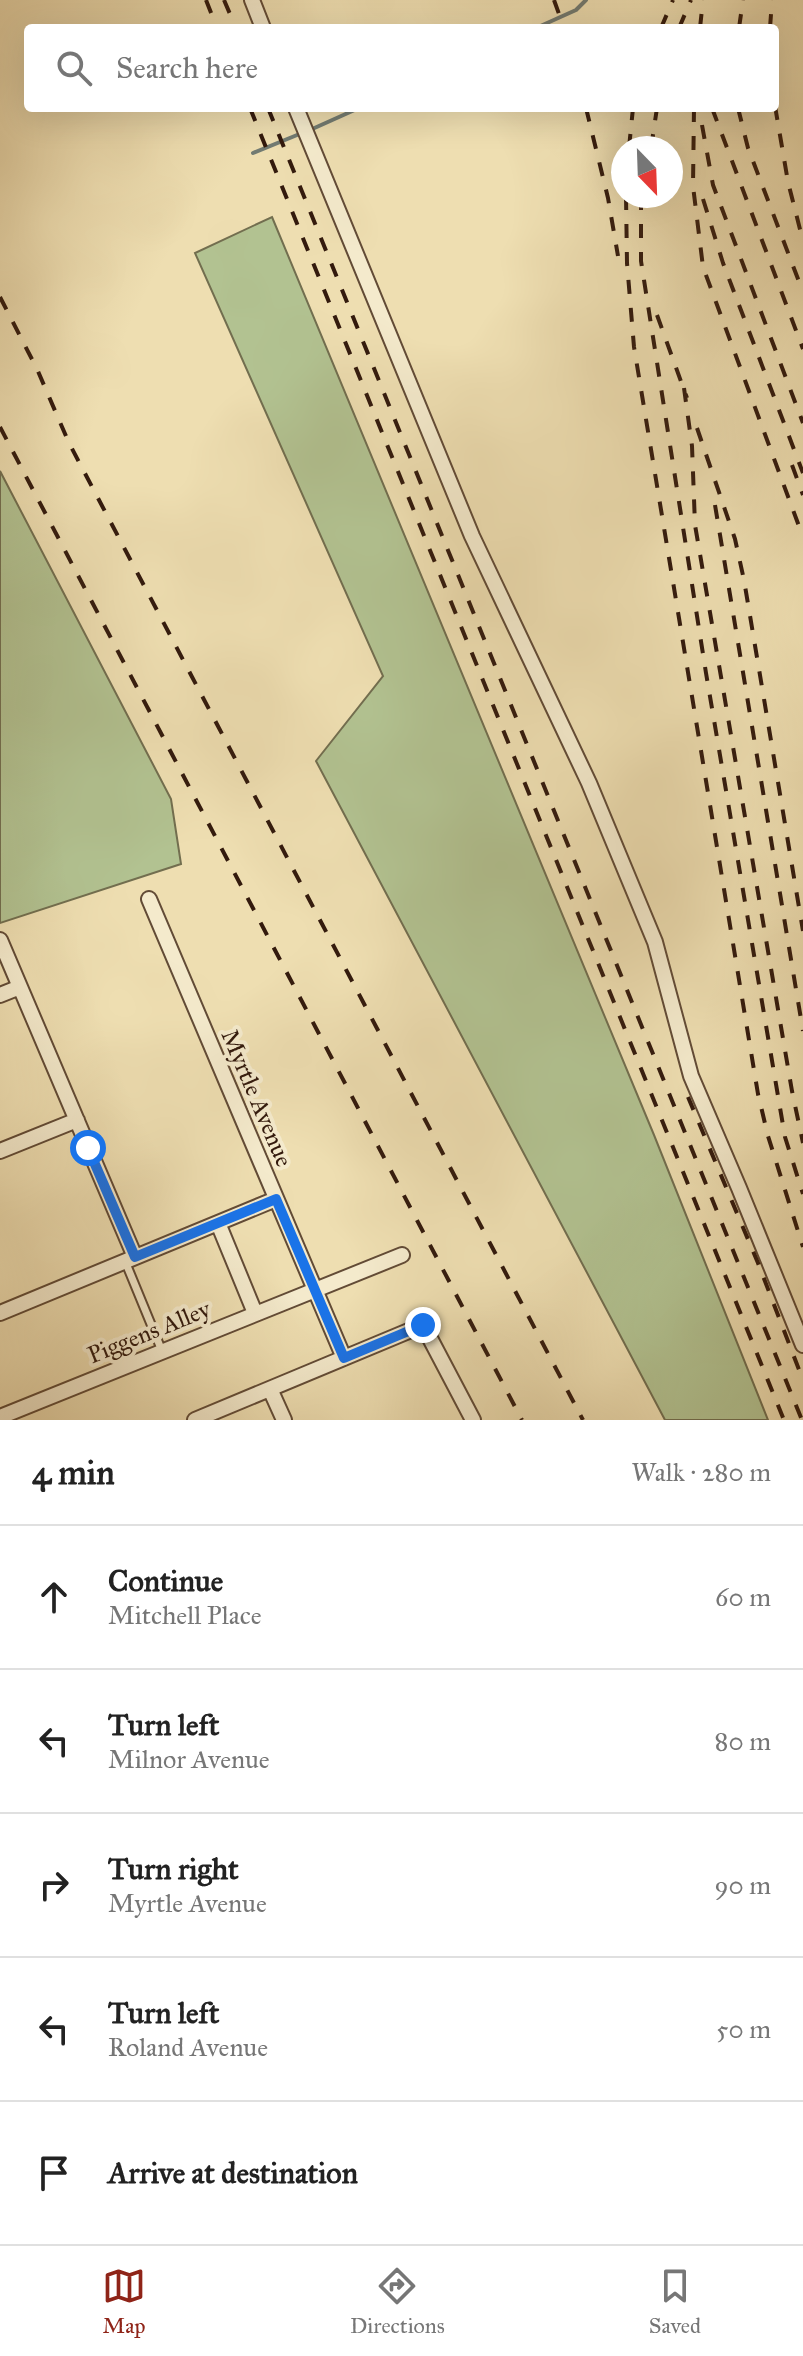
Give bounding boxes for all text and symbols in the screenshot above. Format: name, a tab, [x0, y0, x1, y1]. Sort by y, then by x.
search box	[24, 24, 779, 112]
icon: search	[52, 46, 96, 90]
text: Search here	[116, 50, 258, 86]
north arrow	[611, 136, 683, 208]
street label: Myrtle Avenue	[215, 1025, 299, 1171]
route start	[70, 1130, 106, 1166]
street label: Piggens Alley	[83, 1294, 215, 1370]
route end	[405, 1307, 441, 1343]
text: 4 min	[32, 1452, 115, 1493]
text: Walk · 280 m	[631, 1456, 771, 1488]
text: Continue	[108, 1563, 223, 1599]
icon: ahead	[32, 1575, 76, 1619]
text: 60 m	[715, 1581, 771, 1613]
text: Mitchell Place	[108, 1599, 262, 1631]
text: Turn left	[108, 1707, 219, 1743]
icon: left	[32, 1719, 76, 1763]
text: 80 m	[715, 1725, 771, 1757]
text: Milnor Avenue	[108, 1743, 270, 1775]
text: Turn right	[108, 1851, 239, 1887]
icon: right	[32, 1863, 76, 1907]
text: 90 m	[714, 1869, 771, 1901]
text: Myrtle Avenue	[108, 1887, 267, 1919]
text: Turn left	[108, 1995, 219, 2031]
icon: left	[32, 2007, 76, 2051]
text: 50 m	[716, 2013, 771, 2045]
text: Roland Avenue	[108, 2031, 268, 2063]
icon: arrive	[32, 2151, 76, 2195]
text: Arrive at destination	[108, 2155, 358, 2191]
tab: Map	[102, 2264, 146, 2339]
tab: Directions	[350, 2264, 445, 2339]
tab: Saved	[649, 2264, 701, 2339]

